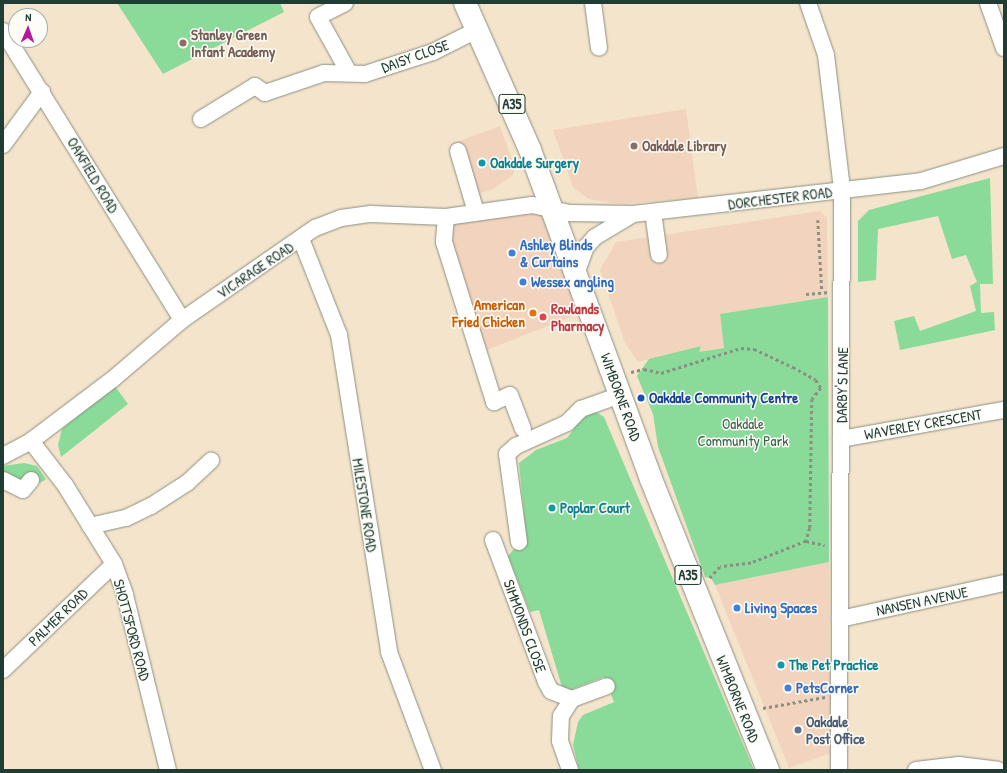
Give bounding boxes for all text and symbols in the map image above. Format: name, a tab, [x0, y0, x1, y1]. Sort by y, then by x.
north arrow	[8, 8, 48, 48]
text: N	[25, 10, 32, 24]
place label: Stanley Green Infant Academy	[191, 25, 275, 60]
street label: DAISY CLOSE	[379, 35, 451, 77]
marker: Stanley Green Infant Academy	[178, 38, 188, 48]
road number: A35	[498, 92, 526, 116]
street label: OAKFIELD ROAD	[63, 134, 123, 216]
place label: Oakdale Library	[642, 137, 726, 155]
marker: Oakdale Library	[629, 141, 639, 151]
place label: Oakdale Surgery	[490, 154, 579, 172]
marker: Oakdale Surgery	[477, 158, 487, 168]
street label: DORCHESTER ROAD	[727, 183, 833, 213]
place label: Ashley Blinds & Curtains	[520, 235, 593, 270]
street label: VICARAGE ROAD	[213, 238, 297, 302]
marker: Ashley Blinds & Curtains	[507, 248, 517, 258]
place label: Wessex angling	[531, 273, 614, 291]
marker: Wessex angling	[518, 277, 528, 287]
place label: American Fried Chicken	[452, 295, 525, 330]
place label: Rowlands Pharmacy	[551, 299, 604, 334]
marker: American Fried Chicken	[528, 308, 538, 318]
marker: Rowlands Pharmacy	[538, 312, 548, 322]
street label: DARBY'S LANE	[832, 347, 852, 423]
street label: WIMBORNE ROAD	[597, 351, 645, 443]
place label: Oakdale Community Centre	[649, 389, 798, 407]
marker: Oakdale Community Centre	[636, 393, 646, 403]
street label: WAVERLEY CRESCENT	[863, 405, 983, 443]
park label: Oakdale Community Park	[698, 414, 788, 449]
street label: MILESTONE ROAD	[349, 457, 381, 553]
place label: Poplar Court	[560, 499, 630, 517]
marker: Poplar Court	[547, 503, 557, 513]
road number: A35	[674, 563, 702, 587]
street label: SHOTTSFORD ROAD	[110, 577, 154, 683]
street label: SIMMONDS CLOSE	[500, 577, 550, 675]
street label: NANSEN AVENUE	[874, 582, 970, 620]
street label: PALMER ROAD	[25, 584, 91, 650]
place label: Living Spaces	[745, 599, 817, 617]
marker: Living Spaces	[732, 603, 742, 613]
street label: WIMBORNE ROAD	[712, 653, 764, 745]
place label: The Pet Practice	[789, 656, 879, 674]
marker: The Pet Practice	[776, 660, 786, 670]
place label: PetsCorner	[796, 679, 859, 697]
marker: PetsCorner	[783, 683, 793, 693]
place label: Oakdale Post Office	[806, 712, 865, 747]
marker: Oakdale Post Office	[793, 725, 803, 735]

